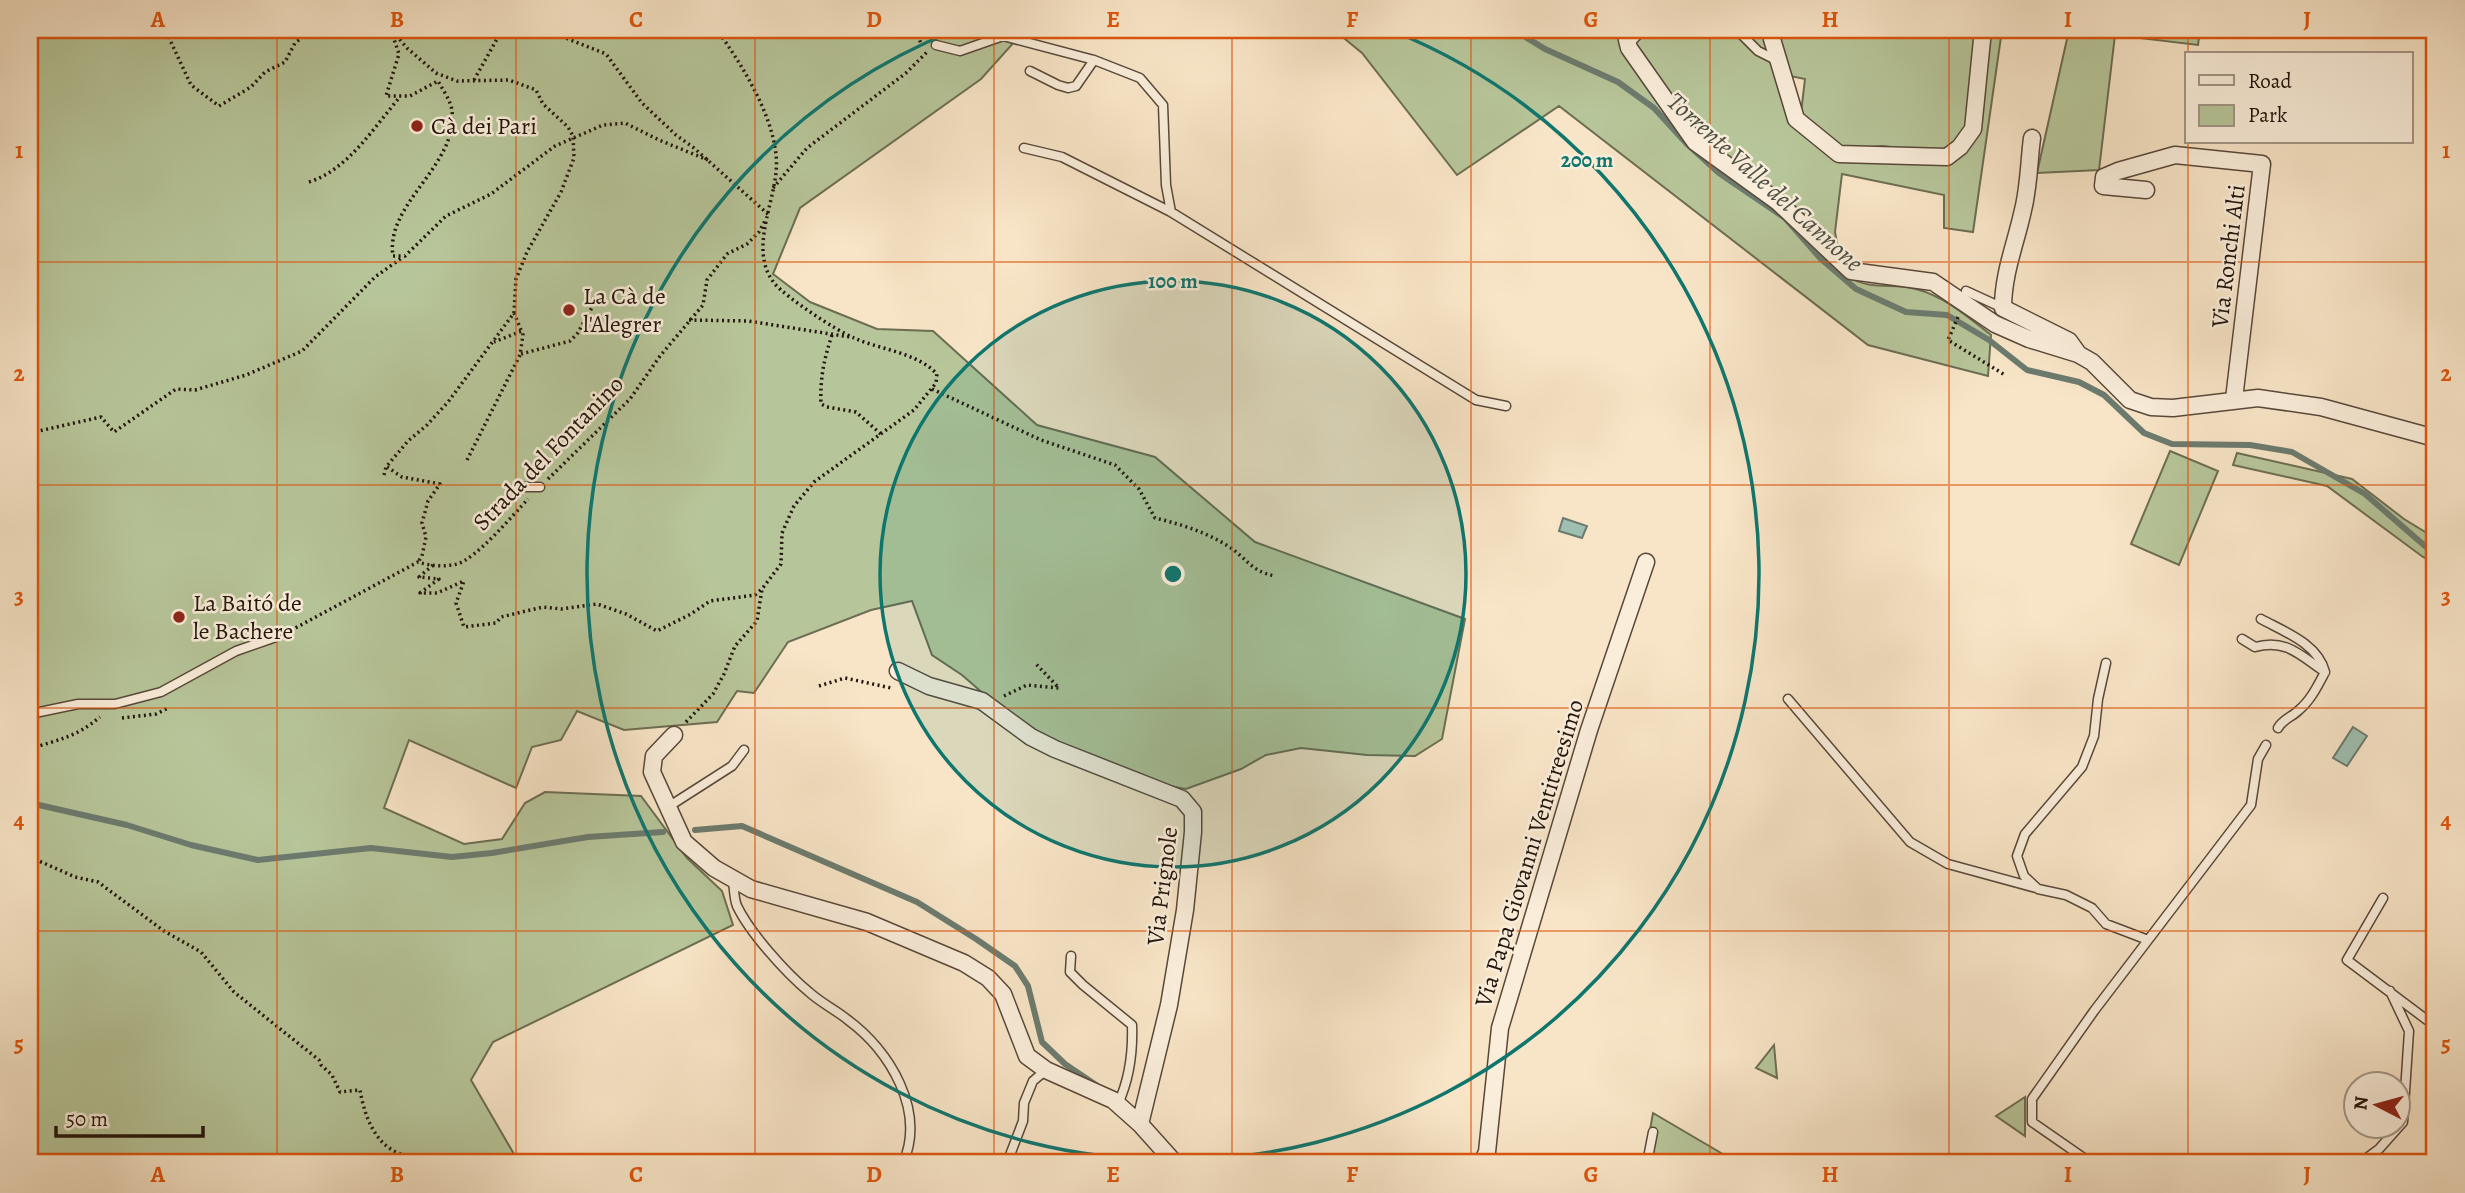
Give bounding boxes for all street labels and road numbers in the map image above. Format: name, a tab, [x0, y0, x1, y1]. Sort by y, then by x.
street label: Via Ronchi Alti	[2203, 183, 2253, 330]
street label: Strada del Fontanino	[466, 368, 630, 538]
street label: Via Papa Giovanni Ventitreesimo	[1467, 695, 1591, 1012]
street label: Via Prignole	[1139, 825, 1185, 948]

